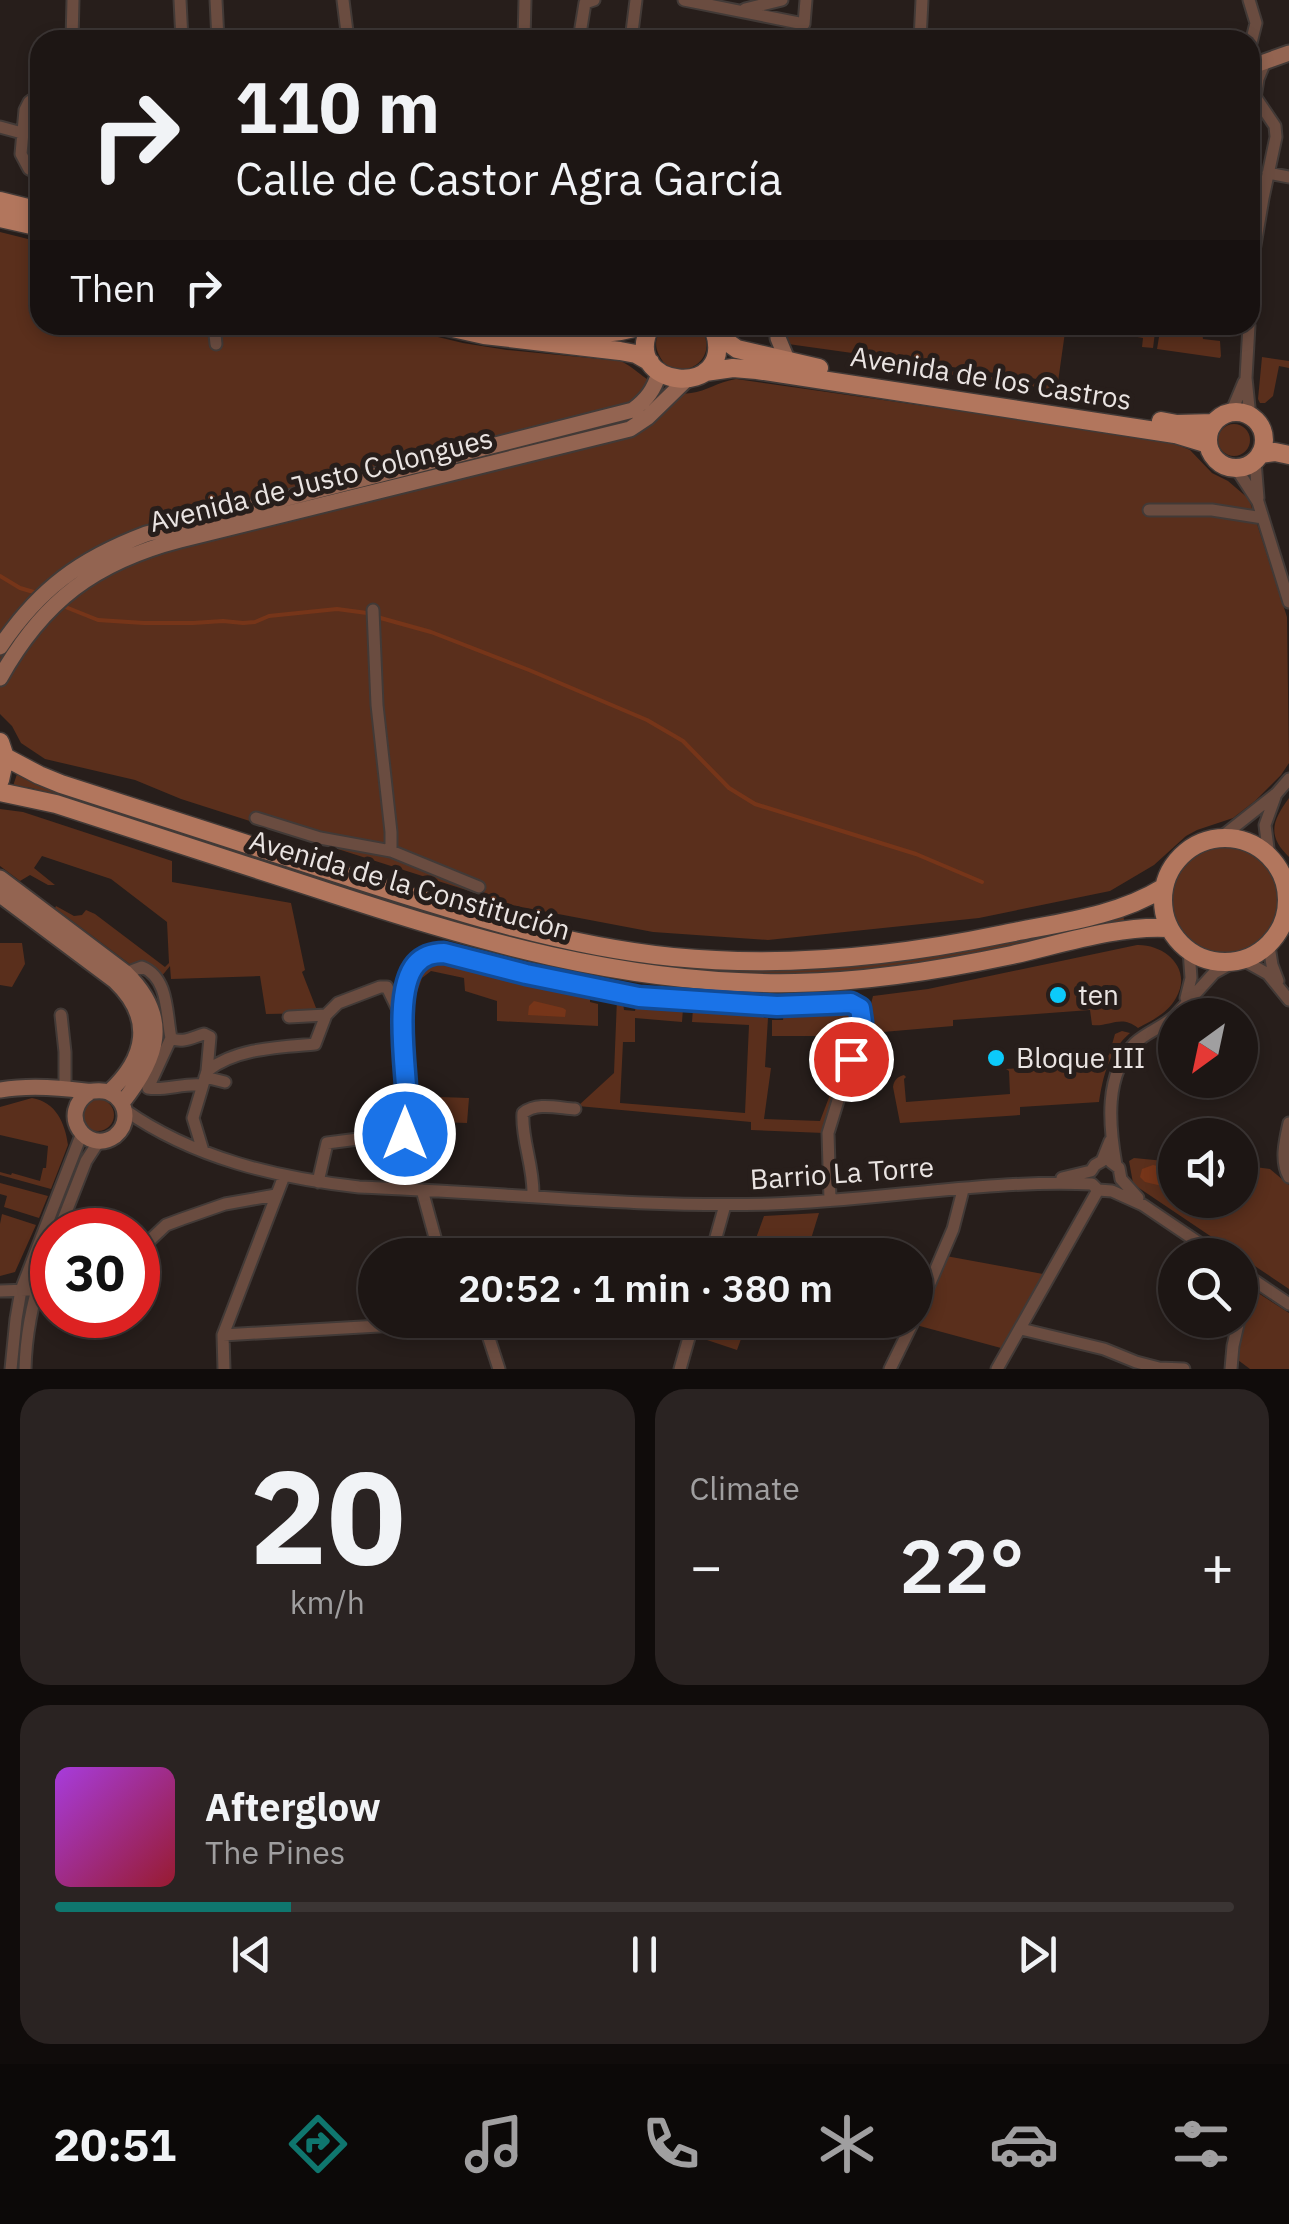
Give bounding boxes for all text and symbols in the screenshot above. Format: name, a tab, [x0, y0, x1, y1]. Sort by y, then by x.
text: 110 m	[235, 61, 440, 152]
icon: right	[70, 70, 200, 200]
text: Calle de Castor Agra García	[235, 149, 783, 207]
icon: right	[176, 260, 231, 315]
text: Then	[70, 263, 156, 312]
street label: Avenida de los Castros	[848, 337, 1134, 418]
street label: Avenida de Justo Colongues	[145, 419, 496, 540]
street label: Avenida de la Constitución	[245, 821, 575, 948]
place label: ten	[1078, 976, 1119, 1013]
marker: ten	[1047, 984, 1069, 1006]
north arrow	[1158, 998, 1258, 1098]
map controls	[1158, 998, 1258, 1338]
pin	[809, 1017, 894, 1102]
icon: arrive	[824, 1032, 879, 1087]
place label: Bloque III	[1016, 1039, 1145, 1076]
marker: Bloque III	[985, 1047, 1007, 1069]
position arrow	[353, 1082, 457, 1186]
button: sound	[1158, 1118, 1258, 1218]
street label: Barrio La Torre	[749, 1148, 935, 1197]
speed limit sign: 30	[30, 1208, 160, 1338]
button: search	[1158, 1238, 1258, 1338]
text: 20:52 · 1 min · 380 m	[458, 1263, 833, 1312]
text: 20	[249, 1431, 405, 1600]
text: Climate	[690, 1467, 800, 1509]
text: 22°	[899, 1516, 1024, 1614]
text: −	[690, 1530, 723, 1601]
text: +	[1201, 1530, 1234, 1601]
text: km/h	[290, 1581, 365, 1623]
text: Afterglow	[205, 1782, 381, 1831]
text: The Pines	[205, 1831, 345, 1873]
icon: previous	[224, 1927, 279, 1982]
icon: pause	[617, 1927, 672, 1982]
icon: next	[1010, 1927, 1065, 1982]
icon: directions	[283, 2109, 353, 2179]
icon: music	[459, 2109, 529, 2179]
icon: phone	[636, 2109, 706, 2179]
icon: climate	[812, 2109, 882, 2179]
icon: car	[989, 2109, 1059, 2179]
icon: filters	[1166, 2109, 1236, 2179]
text: 20:51	[53, 2115, 176, 2173]

